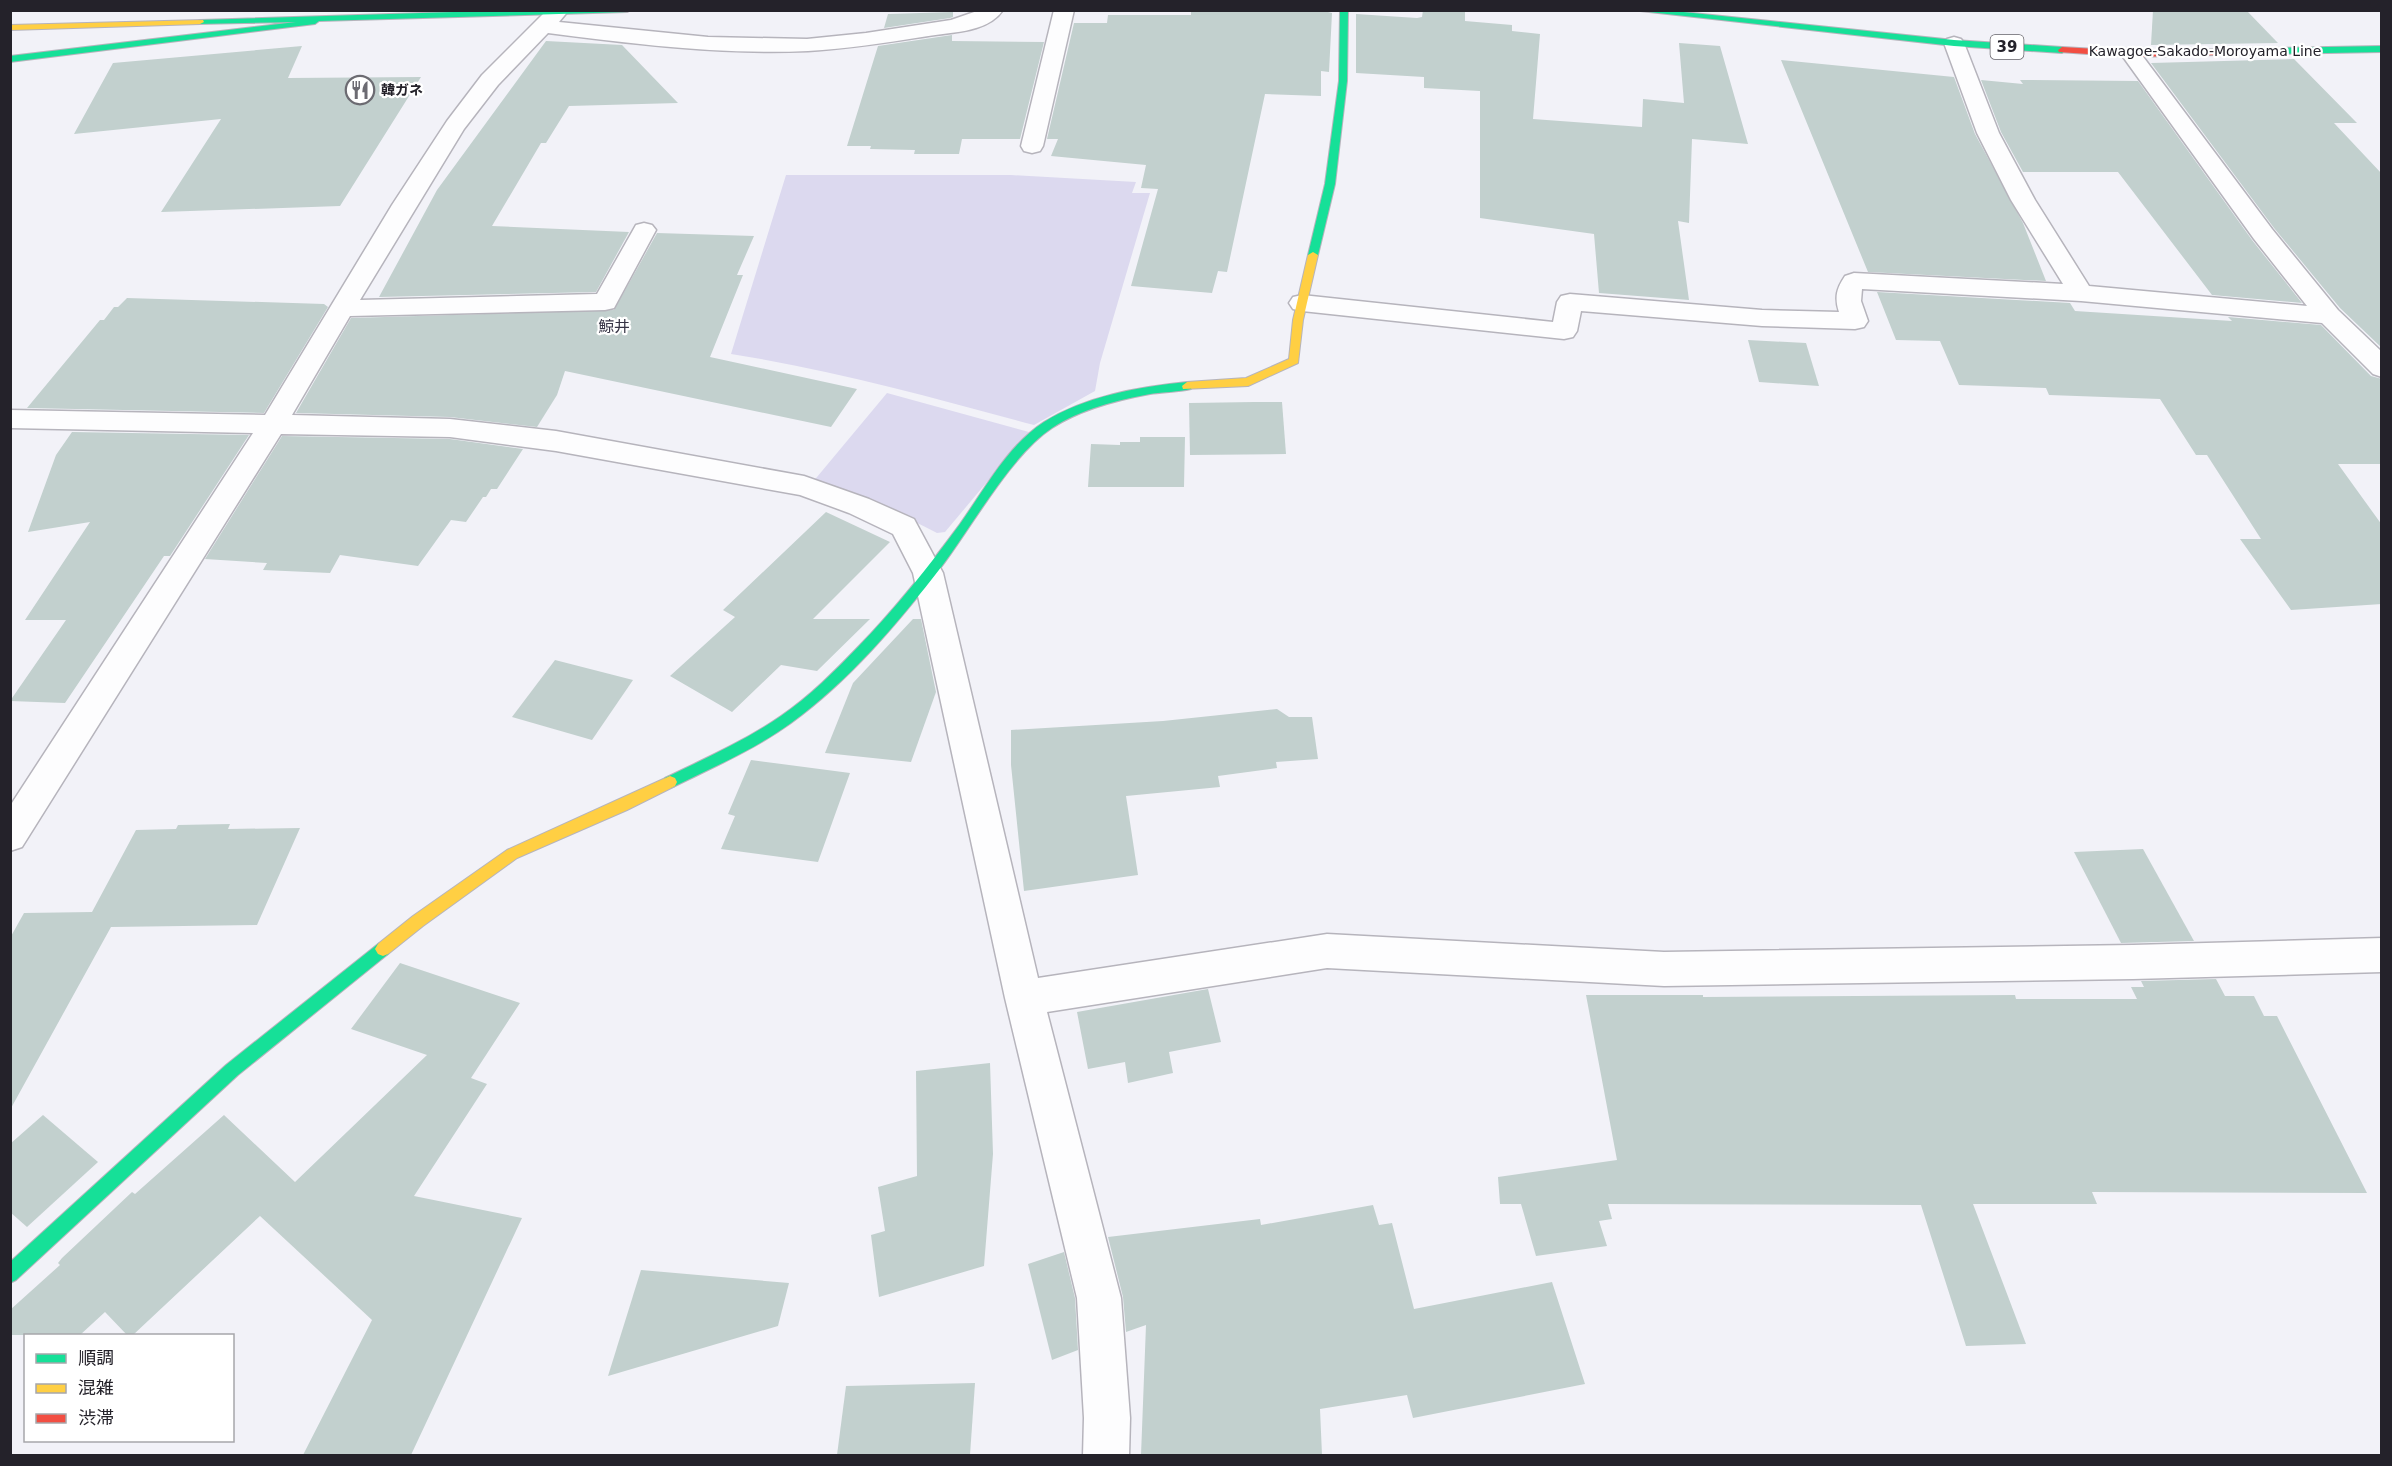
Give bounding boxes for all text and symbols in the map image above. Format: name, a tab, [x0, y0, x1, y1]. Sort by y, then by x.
road number: 39	[1990, 35, 2024, 59]
street label: Kawagoe-Sakado-Moroyama Line	[2089, 43, 2321, 59]
restaurant icon: 韓ガネ	[344, 74, 376, 106]
place label: 韓ガネ	[381, 82, 423, 98]
district label: 鯨井	[598, 317, 630, 336]
legend	[24, 1334, 234, 1442]
text: 順調	[78, 1347, 114, 1368]
text: 混雑	[78, 1377, 114, 1398]
text: 渋滞	[78, 1407, 114, 1428]

